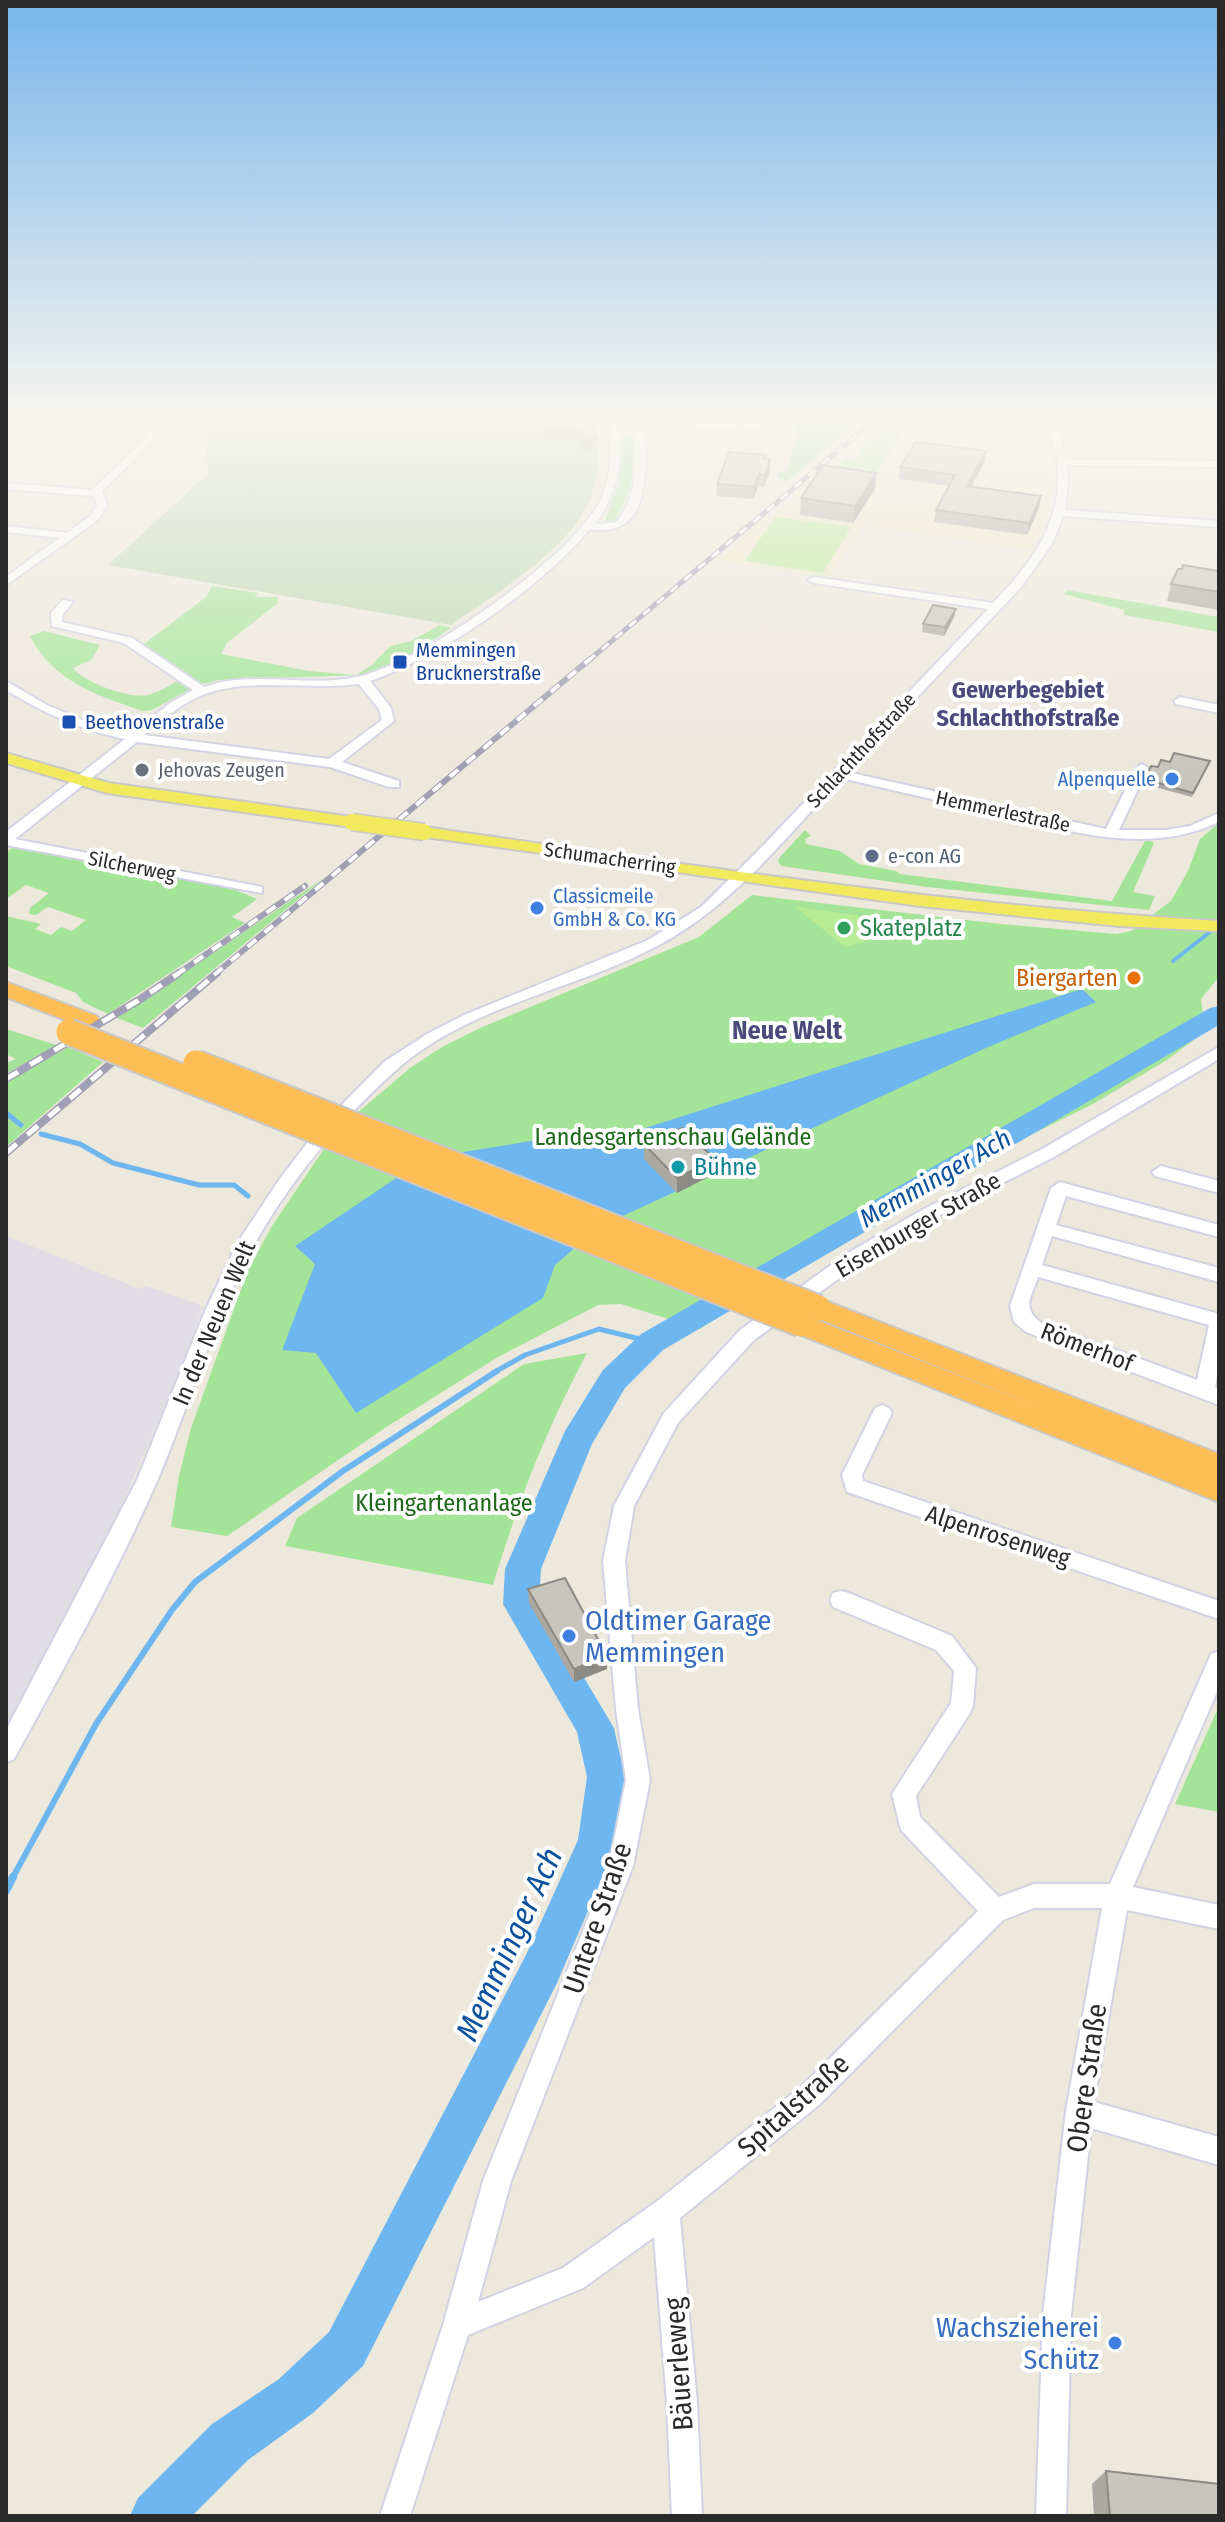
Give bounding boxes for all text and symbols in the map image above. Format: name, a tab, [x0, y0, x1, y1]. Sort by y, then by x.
place label: Memmingen Brucknerstraße	[416, 638, 541, 685]
marker: Memmingen Brucknerstraße	[391, 653, 409, 671]
district label: Gewerbegebiet Schlachthofstraße	[937, 676, 1119, 732]
street label: Schlachthofstraße	[802, 687, 920, 813]
place label: Beethovenstraße	[85, 710, 224, 734]
marker: Beethovenstraße	[60, 713, 78, 731]
place label: Jehovas Zeugen	[158, 758, 285, 782]
marker: Jehovas Zeugen	[133, 761, 151, 779]
place label: Alpenquelle	[1058, 767, 1156, 791]
marker: Alpenquelle	[1163, 770, 1181, 788]
street label: Hemmerlestraße	[934, 785, 1072, 837]
street label: Schumacherring	[543, 837, 678, 879]
place label: e-con AG	[888, 844, 961, 868]
street label: Silcherweg	[86, 846, 178, 886]
marker: e-con AG	[863, 847, 881, 865]
place label: Classicmeile GmbH & Co. KG	[553, 884, 676, 931]
marker: Classicmeile GmbH & Co. KG	[528, 899, 546, 917]
place label: Skateplatz	[860, 914, 962, 942]
marker: Skateplatz	[835, 919, 853, 937]
place label: Biergarten	[1016, 964, 1118, 992]
marker: Biergarten	[1125, 969, 1143, 987]
district label: Neue Welt	[732, 1015, 843, 1046]
park label: Landesgartenschau Gelände	[535, 1123, 811, 1151]
water label: Memminger Ach	[854, 1123, 1016, 1234]
place label: Bühne	[694, 1153, 757, 1181]
marker: Bühne	[669, 1158, 687, 1176]
street label: Eisenburger Straße	[830, 1166, 1006, 1284]
street label: In der Neuen Welt	[167, 1236, 261, 1410]
street label: Römerhof	[1037, 1317, 1139, 1378]
park label: Kleingartenanlage	[355, 1489, 533, 1517]
street label: Alpenrosenweg	[922, 1499, 1074, 1573]
place label: Oldtimer Garage Memmingen	[585, 1604, 771, 1669]
marker: Oldtimer Garage Memmingen	[560, 1627, 578, 1645]
street label: Untere Straße	[556, 1838, 639, 1998]
water label: Memminger Ach	[448, 1841, 570, 2047]
street label: Obere Straße	[1060, 2001, 1113, 2155]
street label: Spitalstraße	[731, 2047, 856, 2164]
street label: Bäuerleweg	[657, 2295, 700, 2432]
place label: Wachszieherei Schütz	[936, 2311, 1099, 2376]
marker: Wachszieherei Schütz	[1106, 2334, 1124, 2352]

